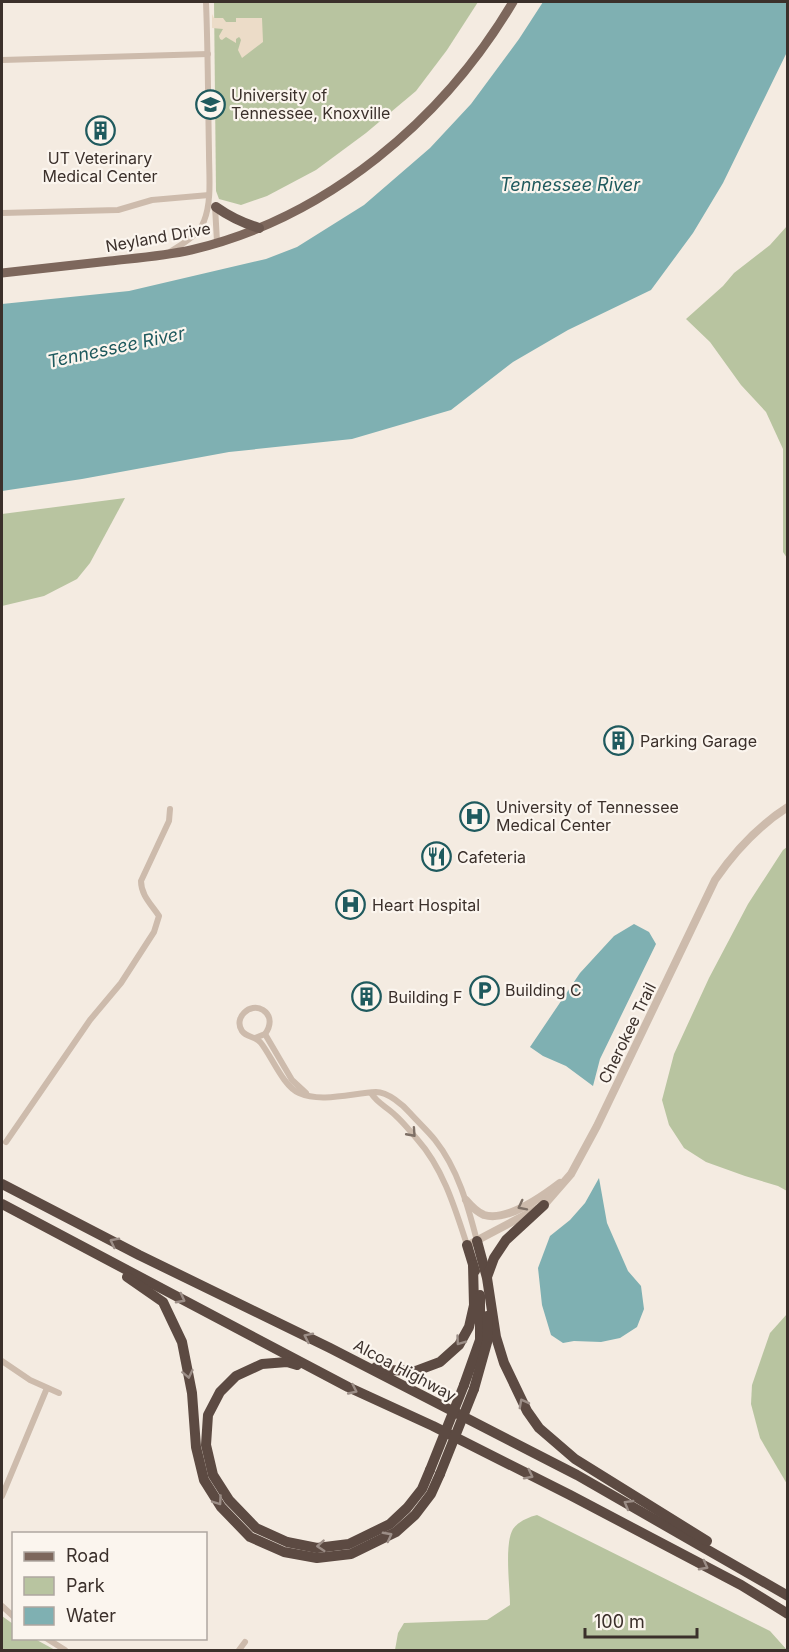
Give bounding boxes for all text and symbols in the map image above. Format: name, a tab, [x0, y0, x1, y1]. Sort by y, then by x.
place label: University of Tennessee, Knoxville	[231, 85, 390, 123]
school or university icon: University of Tennessee, Knoxville	[194, 88, 226, 120]
building icon: UT Veterinary Medical Center	[84, 114, 116, 146]
place label: UT Veterinary Medical Center	[42, 148, 158, 186]
water label: Tennessee River	[500, 174, 641, 195]
street label: Neyland Drive	[104, 218, 212, 256]
water label: Tennessee River	[45, 322, 188, 372]
building icon: Parking Garage	[603, 725, 635, 757]
place label: Parking Garage	[640, 731, 757, 751]
place label: University of Tennessee Medical Center	[496, 797, 679, 835]
hospital icon: University of Tennessee Medical Center	[459, 800, 491, 832]
restaurant icon: Cafeteria	[420, 841, 452, 873]
place label: Cafeteria	[457, 847, 526, 867]
hospital icon: Heart Hospital	[335, 889, 367, 921]
place label: Heart Hospital	[372, 895, 480, 915]
parking icon: Building C	[468, 974, 500, 1006]
street label: Cherokee Trail	[594, 979, 660, 1087]
place label: Building C	[505, 980, 582, 1000]
building icon: Building F	[351, 981, 383, 1013]
place label: Building F	[388, 987, 463, 1007]
one-way arrow	[405, 1127, 416, 1137]
one-way arrow	[518, 1199, 529, 1211]
one-way arrow	[110, 1238, 121, 1250]
one-way arrow	[174, 1292, 185, 1303]
one-way arrow	[304, 1333, 315, 1345]
street label: Alcoa Highway	[350, 1335, 460, 1405]
one-way arrow	[456, 1335, 467, 1346]
one-way arrow	[181, 1369, 194, 1379]
one-way arrow	[347, 1382, 358, 1394]
one-way arrow	[519, 1399, 530, 1409]
one-way arrow	[522, 1467, 533, 1479]
one-way arrow	[211, 1494, 222, 1505]
one-way arrow	[624, 1500, 634, 1511]
legend	[12, 1532, 207, 1640]
one-way arrow	[382, 1532, 392, 1543]
one-way arrow	[316, 1539, 325, 1552]
text: Road	[66, 1545, 109, 1566]
one-way arrow	[697, 1558, 708, 1570]
text: Park	[66, 1575, 105, 1596]
scale bar	[585, 1601, 698, 1639]
text: Water	[66, 1605, 116, 1626]
text: 100 m	[594, 1611, 645, 1632]

